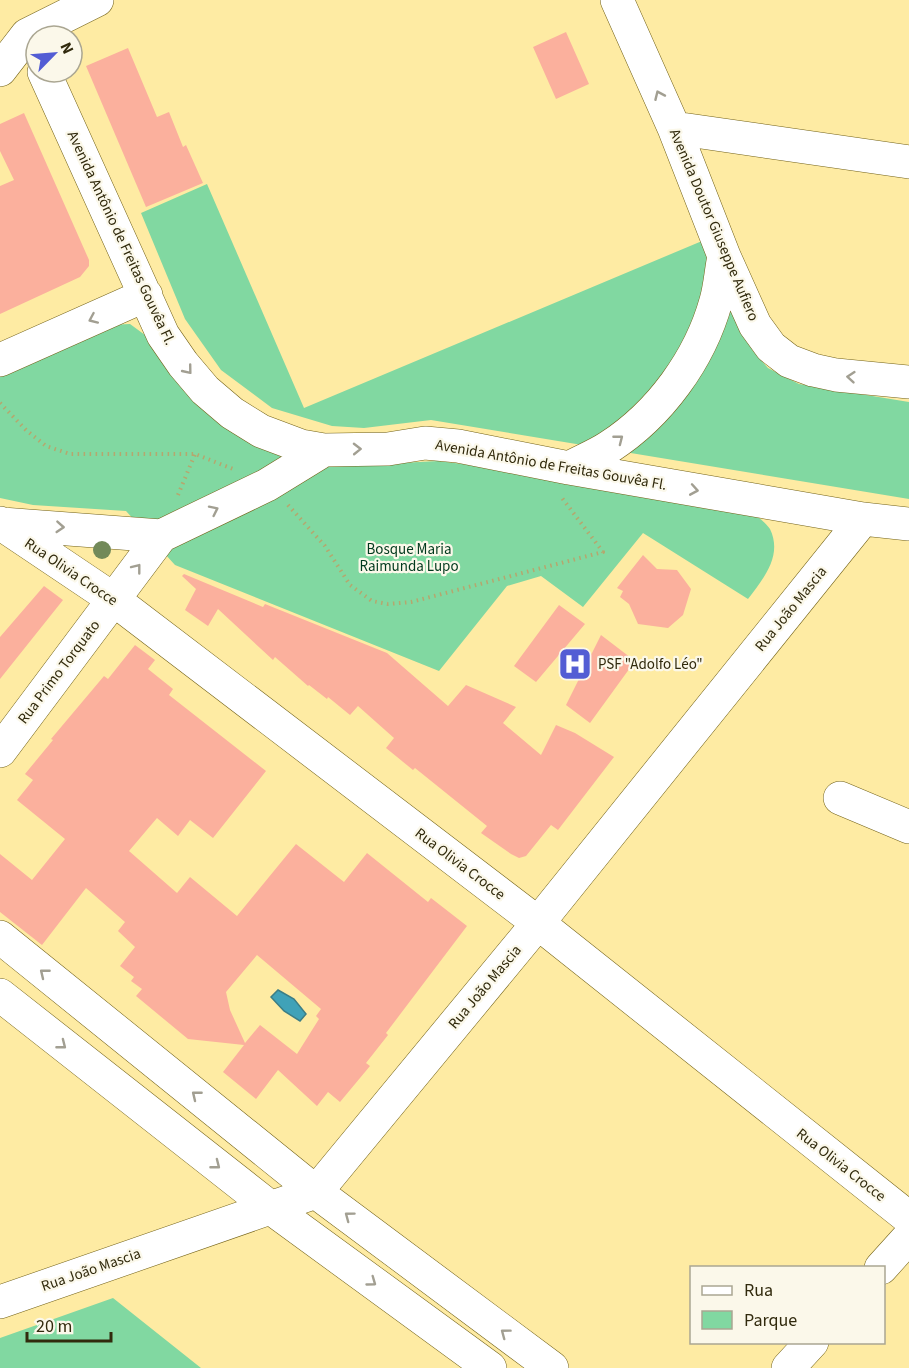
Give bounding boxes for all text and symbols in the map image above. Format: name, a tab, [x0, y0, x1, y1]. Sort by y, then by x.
north arrow	[24, 24, 84, 84]
text: N	[54, 39, 79, 58]
one-way arrow	[655, 90, 667, 101]
street label: Avenida Doutor Giuseppe Aufiero	[664, 126, 764, 324]
street label: Avenida Antônio de Freitas Gouvêa Fl.	[62, 127, 180, 349]
one-way arrow	[88, 312, 99, 324]
one-way arrow	[181, 363, 192, 374]
one-way arrow	[846, 371, 855, 384]
street label: Avenida Antônio de Freitas Gouvêa Fl.	[434, 434, 668, 496]
one-way arrow	[612, 436, 623, 447]
one-way arrow	[352, 443, 361, 456]
one-way arrow	[689, 483, 699, 496]
one-way arrow	[207, 506, 218, 518]
one-way arrow	[55, 521, 64, 534]
street label: Rua Olivia Crocce	[20, 533, 122, 611]
park label: Bosque Maria Raimunda Lupo	[359, 539, 459, 577]
street label: Rua João Mascia	[750, 562, 832, 656]
one-way arrow	[130, 563, 141, 574]
street label: Rua Primo Torquato	[13, 616, 105, 728]
hospital icon: PSF "Adolfo Léo"	[557, 646, 593, 682]
place label: PSF "Adolfo Léo"	[598, 654, 703, 675]
street label: Rua Olivia Crocce	[410, 823, 510, 905]
street label: Rua João Mascia	[444, 940, 526, 1034]
one-way arrow	[40, 969, 51, 980]
one-way arrow	[56, 1037, 67, 1048]
one-way arrow	[192, 1092, 203, 1103]
street label: Rua Olivia Crocce	[792, 1123, 890, 1207]
one-way arrow	[209, 1158, 220, 1169]
one-way arrow	[344, 1213, 355, 1224]
street label: Rua João Mascia	[38, 1243, 144, 1297]
legend	[690, 1266, 885, 1344]
one-way arrow	[365, 1275, 376, 1286]
text: Rua	[744, 1278, 773, 1303]
scale bar	[27, 1305, 111, 1343]
text: Parque	[744, 1308, 797, 1333]
text: 20 m	[36, 1314, 72, 1339]
one-way arrow	[500, 1329, 511, 1340]

